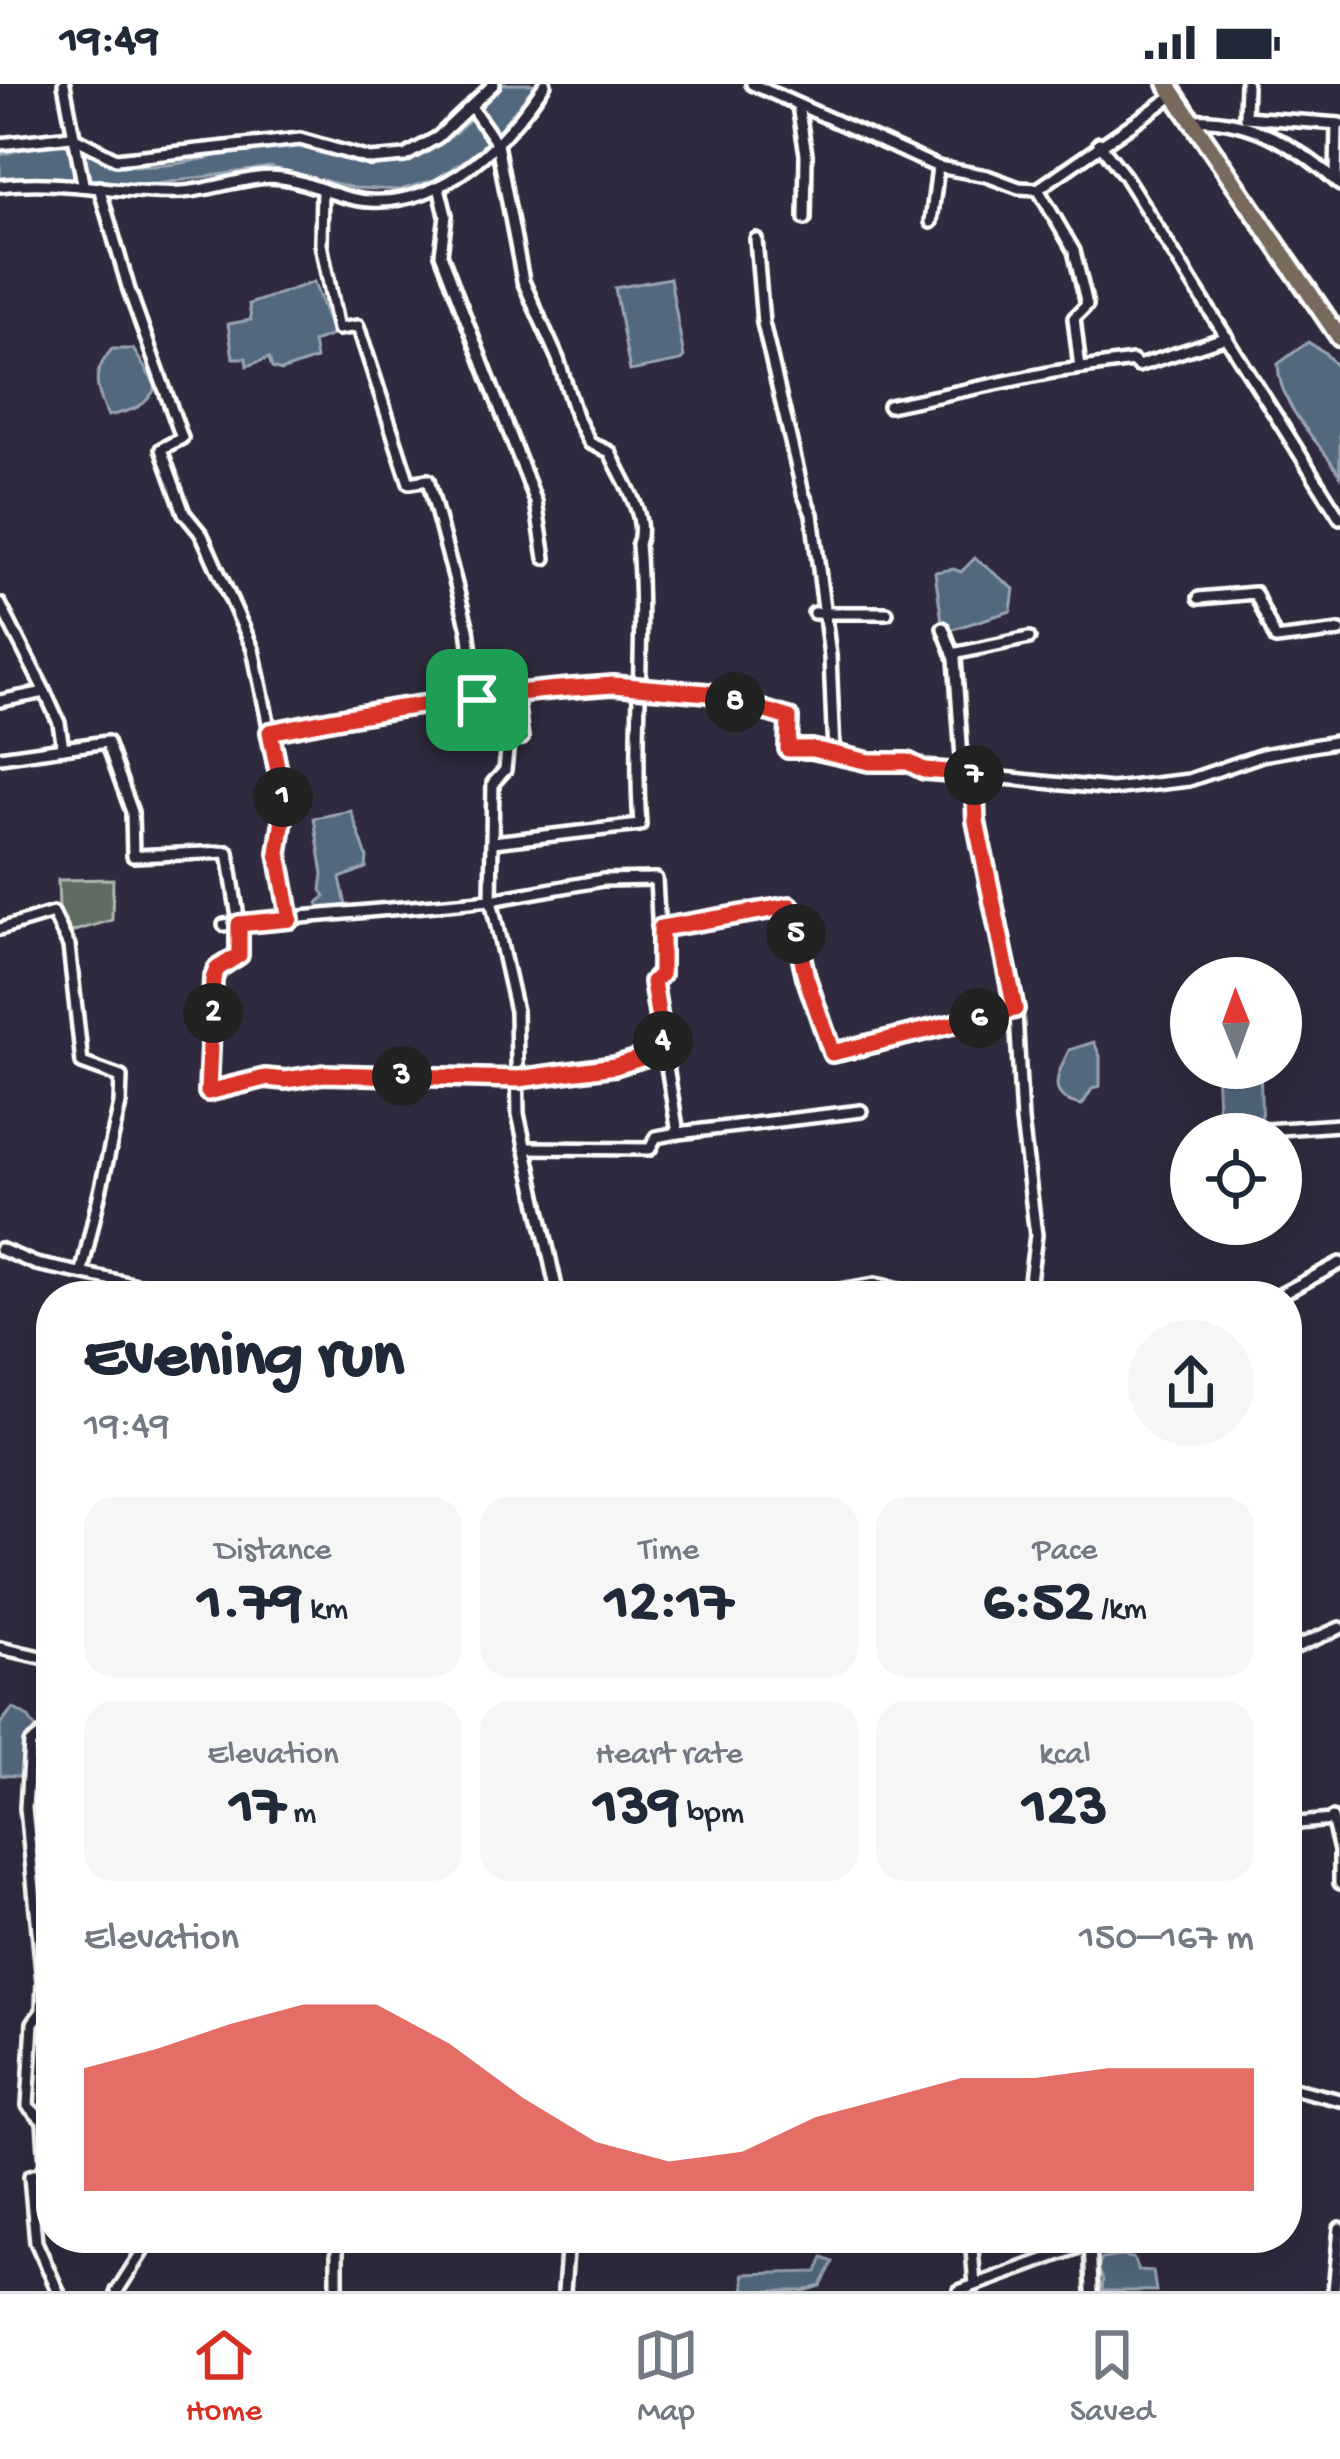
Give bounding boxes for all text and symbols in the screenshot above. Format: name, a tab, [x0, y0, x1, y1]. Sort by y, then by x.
text: 19:49	[60, 16, 159, 69]
pin	[426, 649, 528, 751]
icon: arrive	[444, 667, 510, 733]
pin: 8	[705, 672, 765, 732]
text: 8	[726, 683, 744, 721]
pin: 7	[944, 745, 1004, 805]
text: 7	[965, 756, 983, 794]
pin: 1	[253, 767, 313, 827]
text: 1	[276, 778, 290, 816]
pin: 5	[766, 904, 826, 964]
text: 5	[787, 915, 805, 953]
north arrow	[1170, 957, 1302, 1089]
map controls	[1170, 957, 1302, 1245]
pin: 2	[183, 983, 243, 1043]
pin: 6	[949, 988, 1009, 1048]
text: 2	[205, 994, 221, 1032]
text: 6	[971, 999, 987, 1037]
pin: 4	[633, 1011, 693, 1071]
text: 4	[655, 1022, 671, 1060]
pin: 3	[372, 1046, 432, 1106]
text: 3	[393, 1057, 411, 1095]
button: locate	[1170, 1113, 1302, 1245]
button: share	[1128, 1320, 1254, 1446]
text: Evening run	[84, 1321, 404, 1399]
text: 19:49	[84, 1405, 170, 1451]
text: Distance	[215, 1533, 331, 1571]
text: Time	[639, 1533, 699, 1571]
text: Pace	[1033, 1533, 1097, 1571]
text: 1.79	[198, 1571, 302, 1641]
text: 12:17	[605, 1571, 733, 1641]
text: 6:52	[983, 1571, 1093, 1641]
text: km	[302, 1592, 348, 1630]
text: /km	[1093, 1592, 1147, 1630]
text: Elevation	[207, 1737, 339, 1775]
text: Heart rate	[595, 1737, 743, 1775]
text: kcal	[1039, 1737, 1091, 1775]
text: 17	[230, 1775, 285, 1845]
text: 139	[594, 1775, 679, 1845]
text: 123	[1023, 1775, 1107, 1845]
text: m	[285, 1796, 316, 1834]
text: bpm	[679, 1796, 744, 1834]
text: Elevation	[84, 1917, 239, 1963]
text: 150–167 m	[1079, 1917, 1254, 1963]
tab: Home	[186, 2322, 262, 2432]
tab: Map	[633, 2322, 699, 2432]
tab: Saved	[1070, 2322, 1154, 2432]

